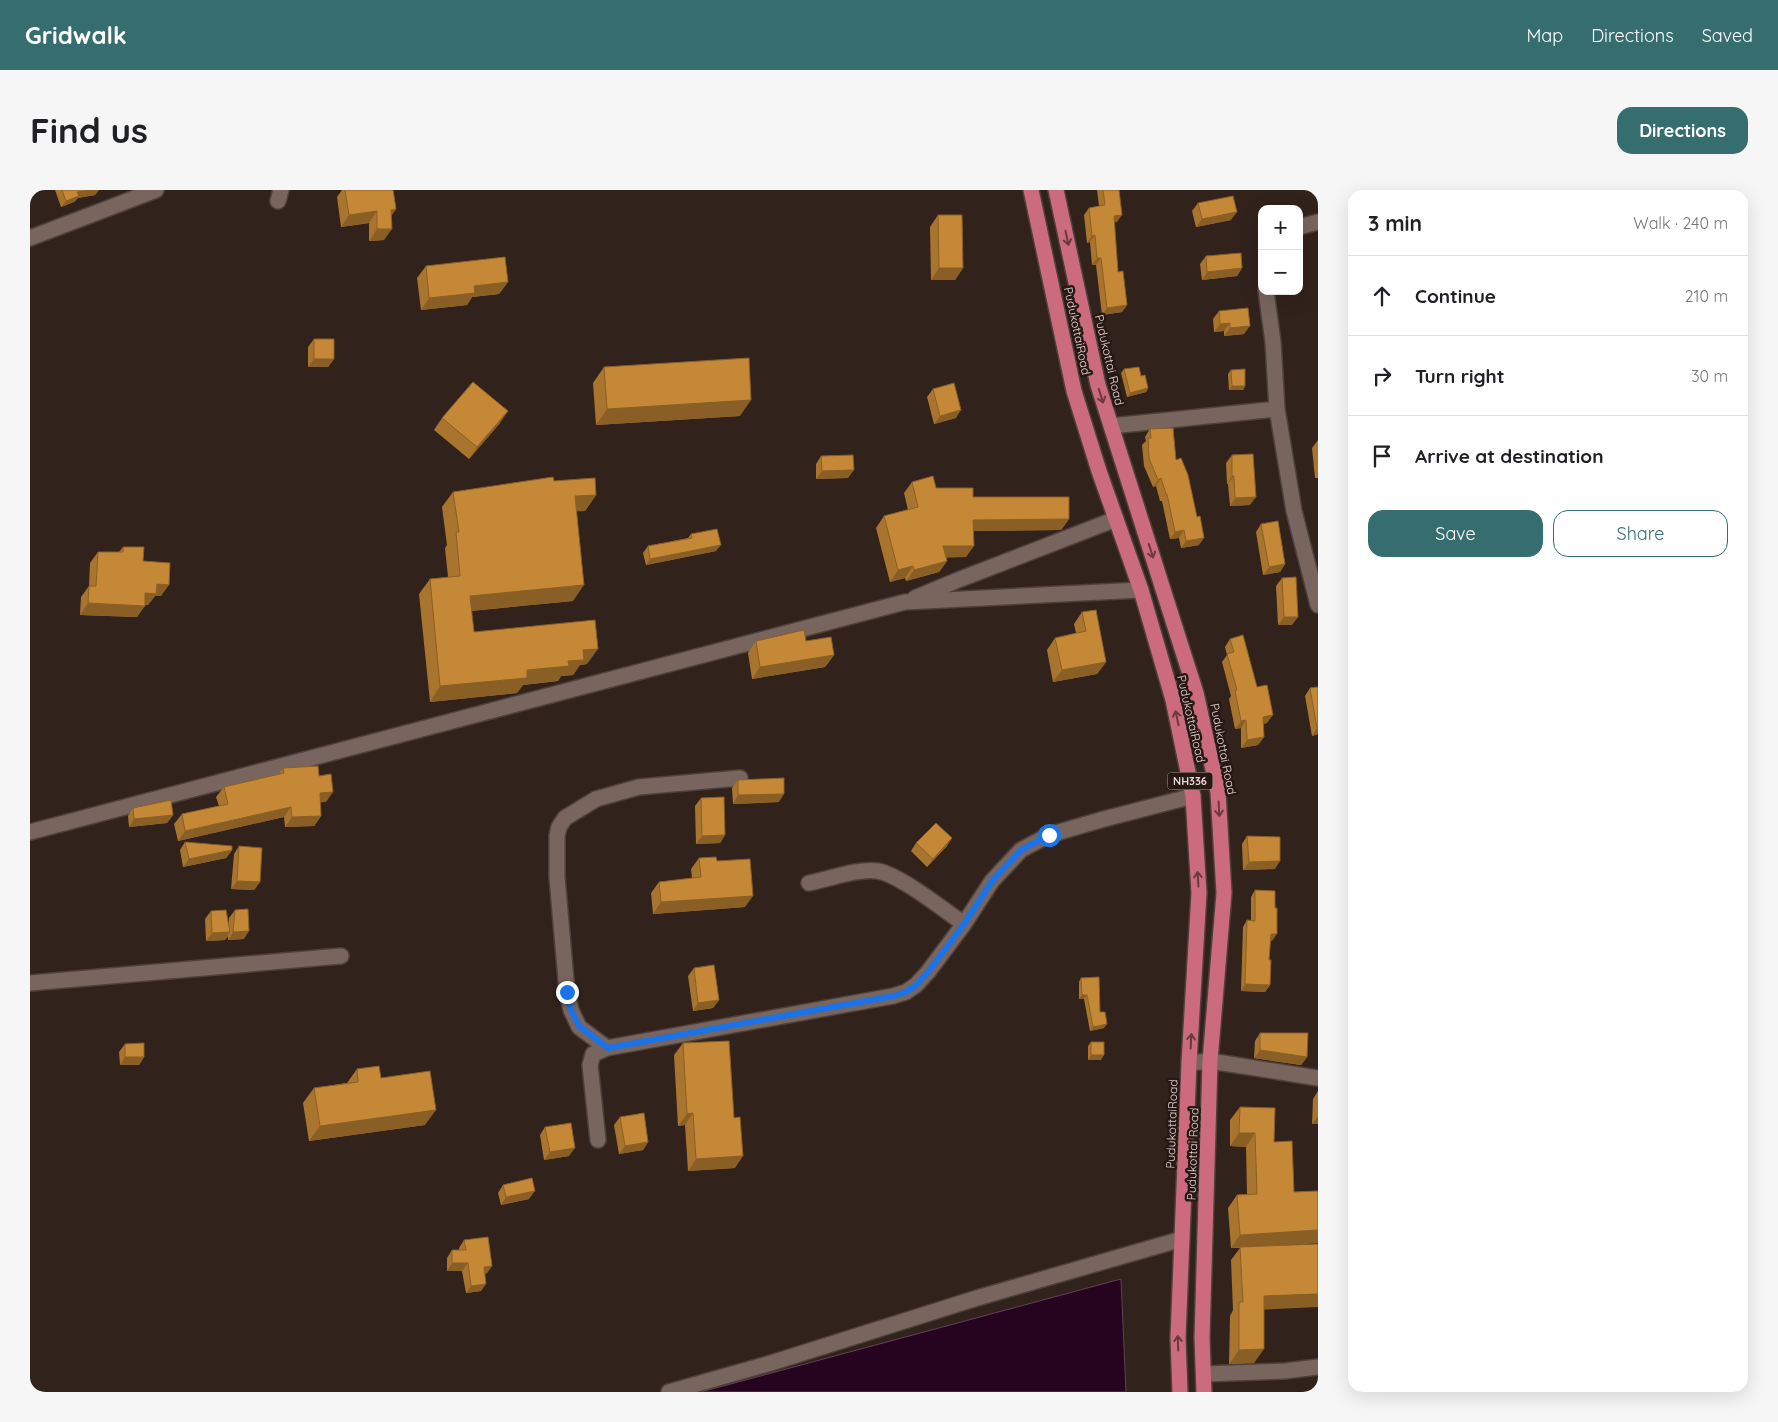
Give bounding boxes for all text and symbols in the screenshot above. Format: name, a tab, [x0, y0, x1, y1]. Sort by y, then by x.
text: Gridwalk	[25, 20, 127, 50]
text: Map	[1526, 24, 1563, 47]
text: Directions	[1591, 24, 1674, 47]
text: Saved	[1702, 24, 1753, 47]
button: Directions	[1617, 107, 1748, 154]
text: Find us	[30, 108, 148, 152]
map controls	[1258, 205, 1303, 295]
button: +	[1258, 205, 1303, 250]
text: 3 min	[1368, 210, 1422, 236]
text: Walk · 240 m	[1633, 213, 1728, 233]
one-way arrow	[1063, 229, 1072, 245]
button: −	[1258, 250, 1303, 295]
icon: ahead	[1368, 282, 1396, 310]
text: Continue	[1415, 284, 1496, 308]
street label: PudukottaiRoad	[1061, 286, 1094, 376]
text: 210 m	[1685, 286, 1728, 306]
street label: Pudukottai Road	[1092, 313, 1127, 407]
icon: right	[1368, 362, 1396, 390]
text: Turn right	[1415, 364, 1504, 388]
text: 30 m	[1691, 366, 1728, 386]
one-way arrow	[1097, 388, 1107, 404]
icon: arrive	[1368, 442, 1396, 470]
text: Arrive at destination	[1415, 444, 1604, 468]
button: Save	[1368, 510, 1543, 557]
button: Share	[1553, 510, 1728, 557]
one-way arrow	[1146, 543, 1156, 559]
street label: PudukottaiRoad	[1174, 674, 1209, 764]
street label: Pudukottai Road	[1207, 702, 1240, 796]
one-way arrow	[1171, 711, 1181, 727]
road number: NH336	[1168, 772, 1212, 790]
one-way arrow	[1214, 801, 1223, 817]
route start	[1038, 824, 1061, 847]
one-way arrow	[1194, 871, 1203, 887]
route end	[556, 981, 579, 1004]
one-way arrow	[1186, 1033, 1195, 1049]
street label: PudukottaiRoad	[1162, 1079, 1181, 1169]
street label: Pudukottai Road	[1183, 1107, 1202, 1201]
one-way arrow	[1173, 1336, 1183, 1352]

